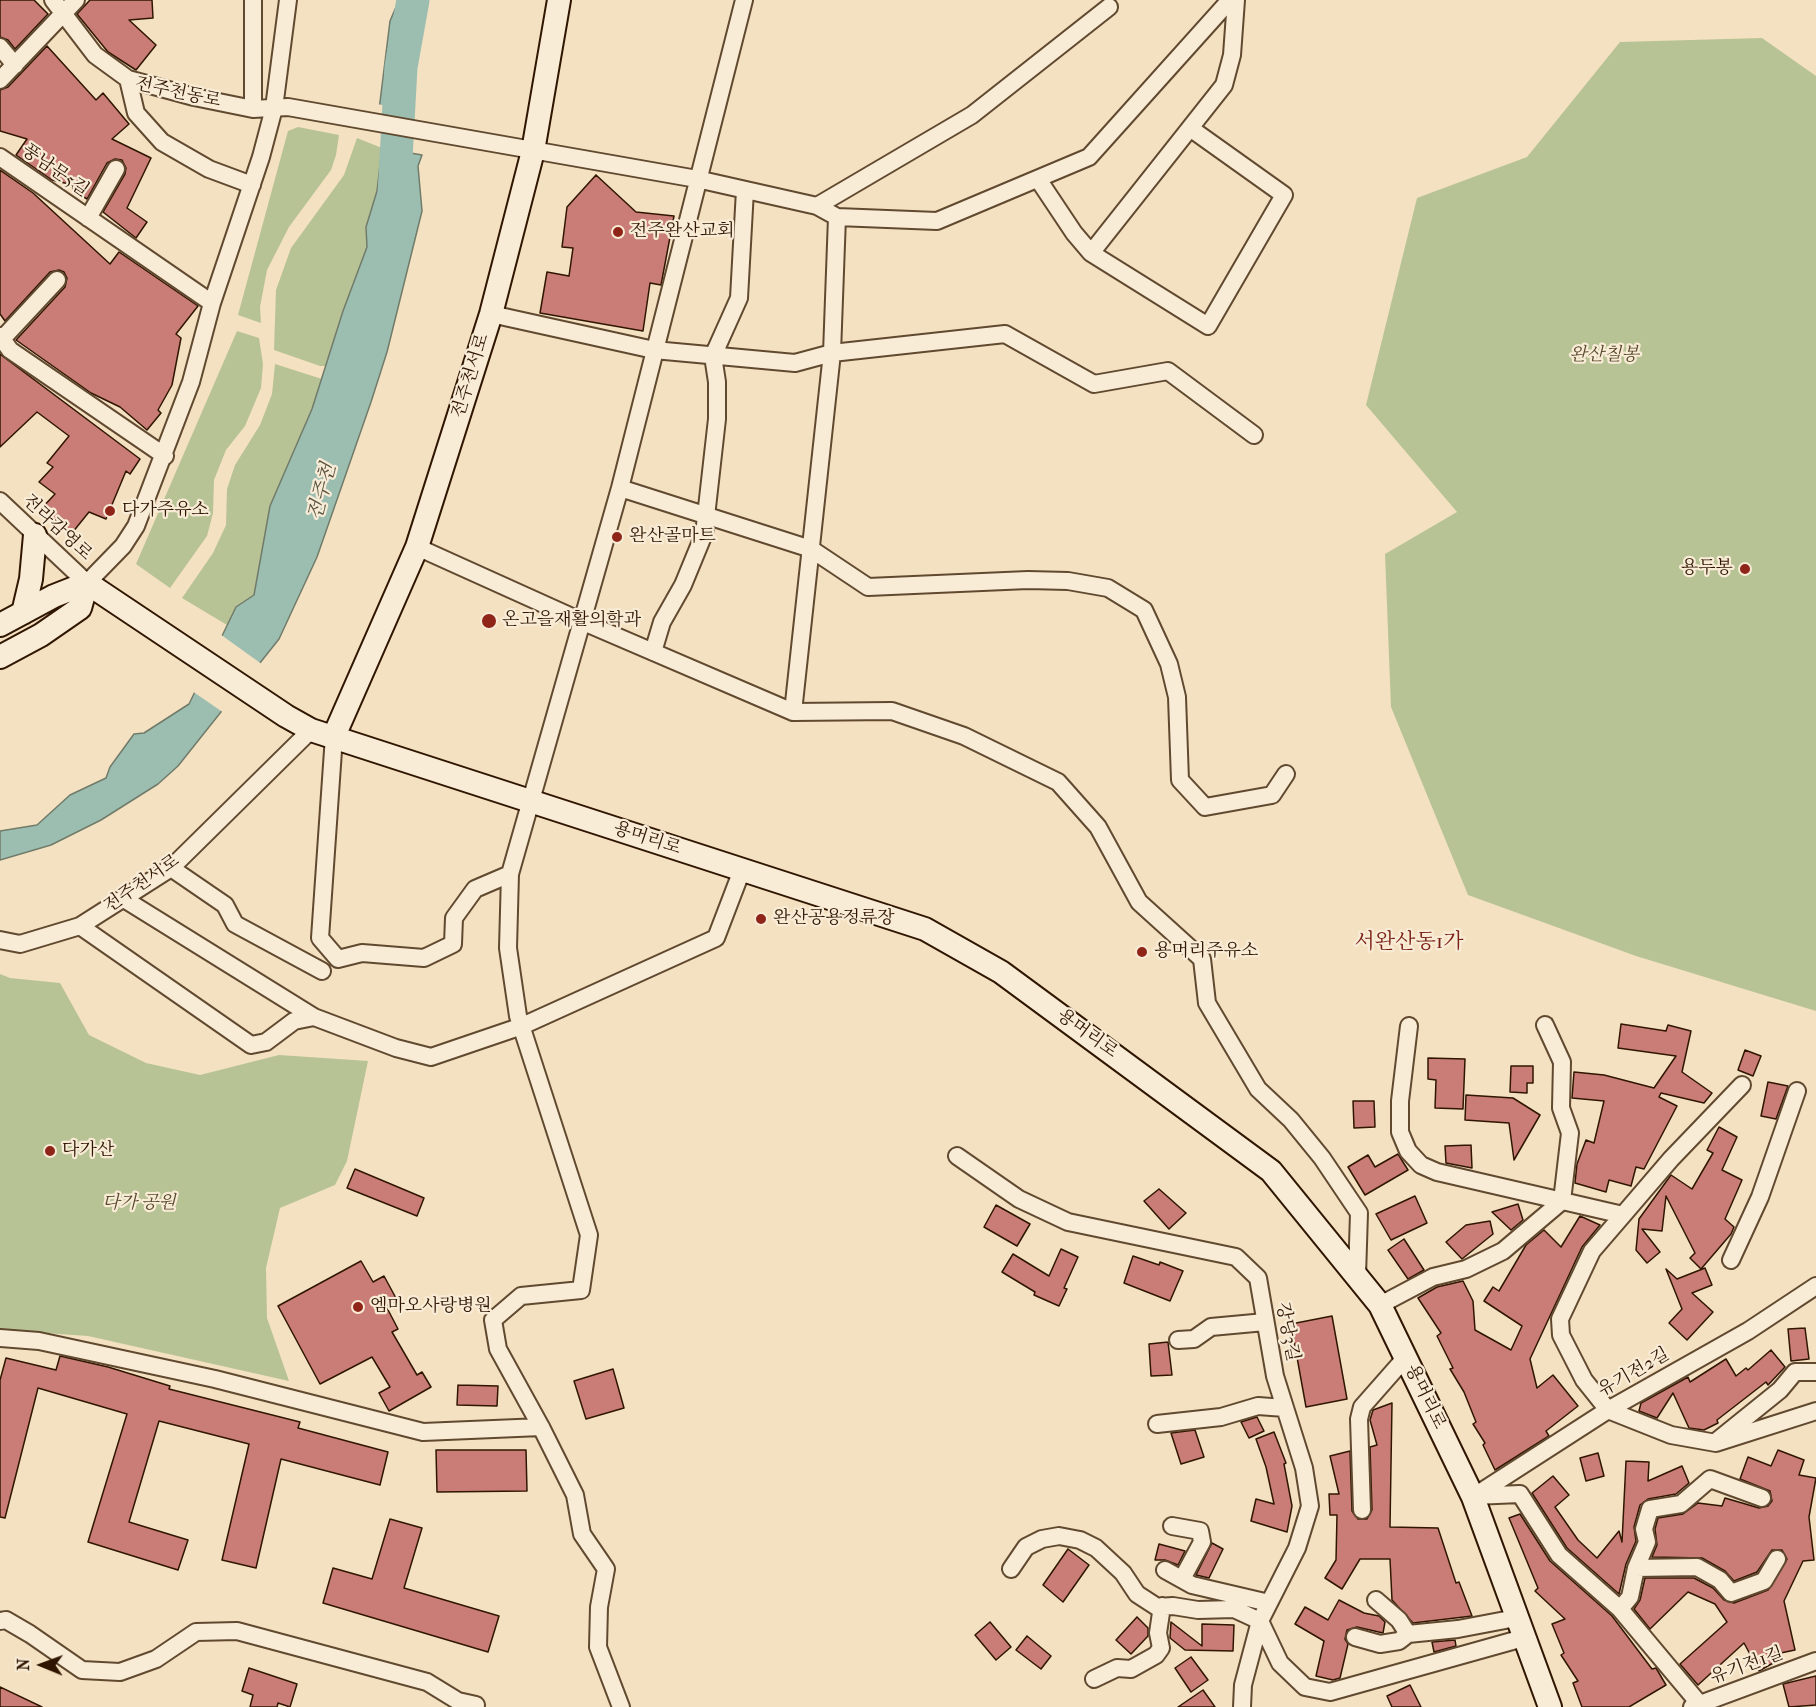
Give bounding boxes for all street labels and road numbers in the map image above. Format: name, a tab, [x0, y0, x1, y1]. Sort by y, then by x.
street label: 전주천동로	[133, 73, 223, 113]
street label: 풍남문5길	[17, 140, 93, 202]
street label: 전주천서로	[448, 331, 494, 421]
street label: 전라감영로	[18, 490, 96, 566]
street label: 용머리로	[611, 818, 683, 860]
street label: 전주천서로	[100, 850, 184, 918]
street label: 용머리로	[1053, 1005, 1121, 1063]
street label: 강당3길	[1271, 1301, 1303, 1363]
street label: 유기전2길	[1594, 1344, 1674, 1402]
street label: 용머리로	[1400, 1361, 1450, 1433]
street label: 유기전1길	[1708, 1643, 1786, 1689]

